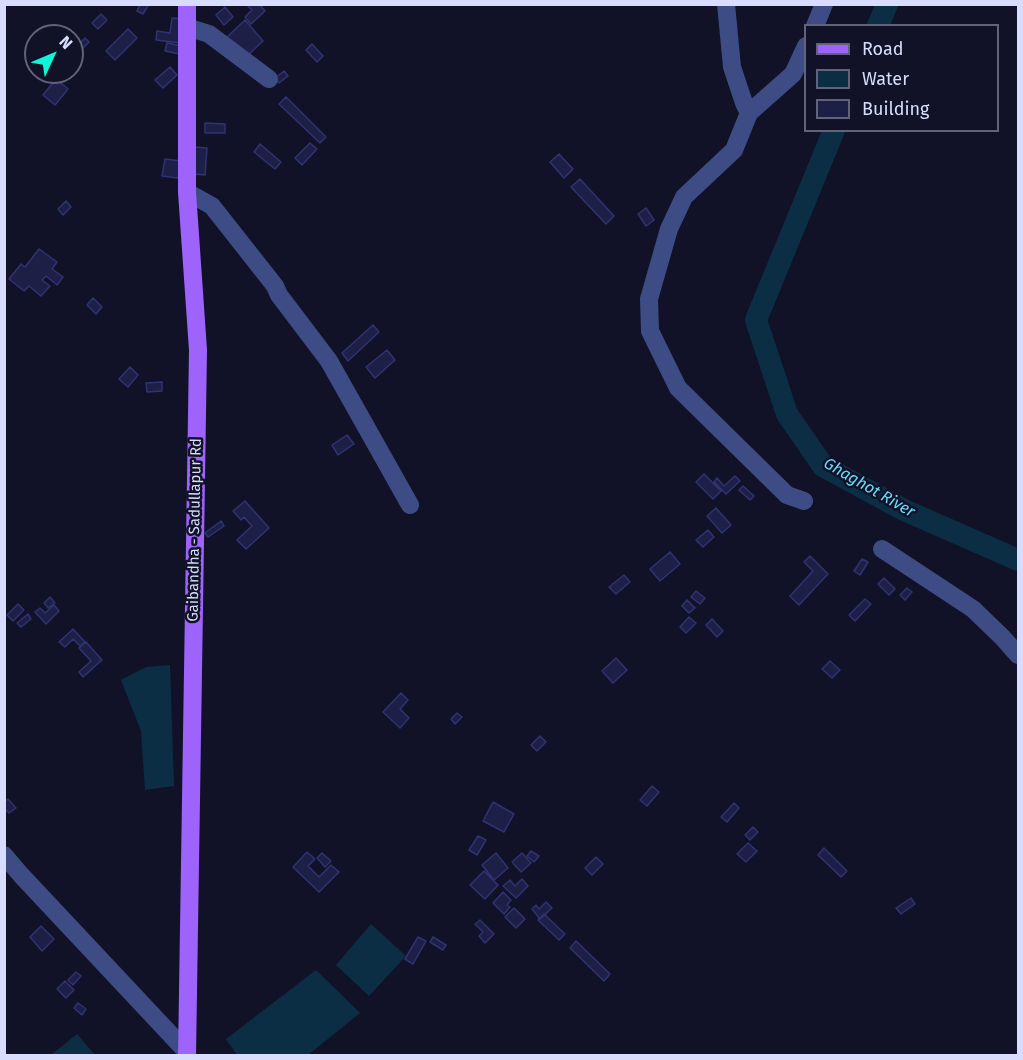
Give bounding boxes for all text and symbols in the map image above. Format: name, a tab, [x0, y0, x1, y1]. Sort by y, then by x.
north arrow	[24, 24, 84, 84]
legend	[804, 24, 999, 132]
text: N	[55, 32, 76, 53]
text: Road	[862, 38, 904, 60]
text: Water	[862, 68, 909, 90]
text: Building	[862, 98, 929, 120]
street label: Gaibandha - Sadullapur Rd	[184, 438, 206, 622]
water label: Ghaghot River	[820, 454, 918, 522]

